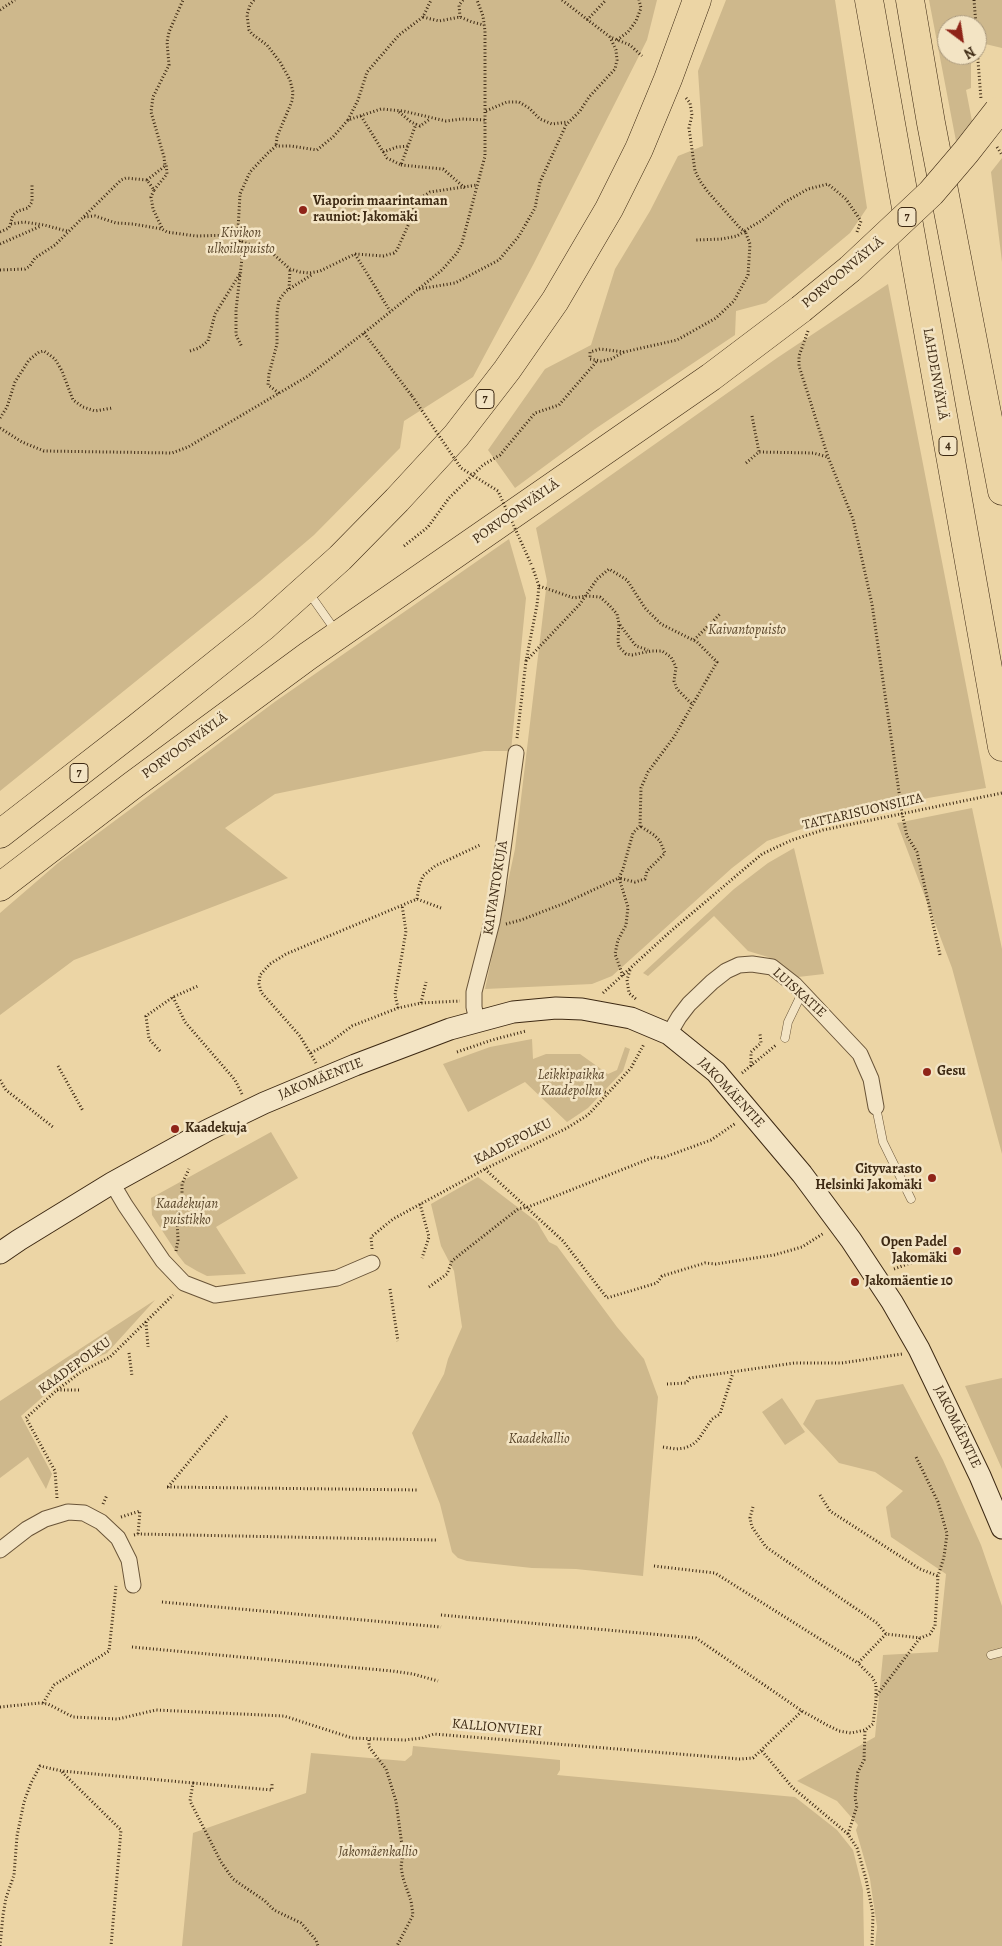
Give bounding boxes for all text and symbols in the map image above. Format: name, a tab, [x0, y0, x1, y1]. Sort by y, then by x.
north arrow	[937, 15, 987, 65]
text: N	[960, 42, 979, 63]
place label: Viaporin maarintaman rauniot: Jakomäki	[313, 194, 448, 226]
marker: Viaporin maarintaman rauniot: Jakomäki	[297, 204, 309, 216]
road number: 7	[898, 208, 916, 226]
park label: Kivikon ulkoilupuisto	[207, 226, 275, 258]
street label: PORVOONVÄYLÄ	[799, 234, 887, 312]
street label: LAHDENVÄYLÄ	[919, 327, 951, 421]
road number: 7	[476, 389, 494, 408]
road number: 4	[939, 436, 957, 456]
street label: PORVOONVÄYLÄ	[469, 476, 563, 548]
park label: Kaivantopuisto	[708, 623, 786, 639]
street label: PORVOONVÄYLÄ	[139, 709, 231, 783]
road number: 7	[70, 764, 88, 782]
street label: TATTARISUONSILTA	[801, 790, 925, 834]
street label: KAIVANTOKUJA	[480, 839, 512, 937]
street label: LUISKATIE	[769, 965, 829, 1021]
street label: JAKOMÄENTIE	[276, 1054, 366, 1104]
street label: JAKOMÄENTIE	[694, 1054, 768, 1132]
place label: Gesu	[937, 1064, 966, 1080]
marker: Gesu	[921, 1066, 933, 1078]
park label: Leikkipaikka Kaadepolku	[538, 1068, 604, 1100]
street label: KAADEPOLKU	[471, 1115, 555, 1169]
place label: Kaadekuja	[185, 1121, 247, 1137]
marker: Kaadekuja	[169, 1123, 181, 1135]
place label: Cityvarasto Helsinki Jakomäki	[815, 1162, 922, 1194]
marker: Cityvarasto Helsinki Jakomäki	[926, 1172, 938, 1184]
park label: Kaadekujan puistikko	[156, 1197, 218, 1230]
place label: Open Padel Jakomäki	[881, 1235, 947, 1268]
marker: Open Padel Jakomäki	[951, 1245, 963, 1257]
place label: Jakomäentie 10	[865, 1274, 953, 1290]
marker: Jakomäentie 10	[849, 1276, 861, 1288]
street label: KAADEPOLKU	[35, 1334, 115, 1398]
street label: JAKOMÄENTIE	[930, 1383, 984, 1471]
park label: Kaadekallio	[508, 1432, 570, 1448]
street label: KALLIONVIERI	[451, 1716, 543, 1740]
park label: Jakomäenkallio	[338, 1845, 418, 1861]

